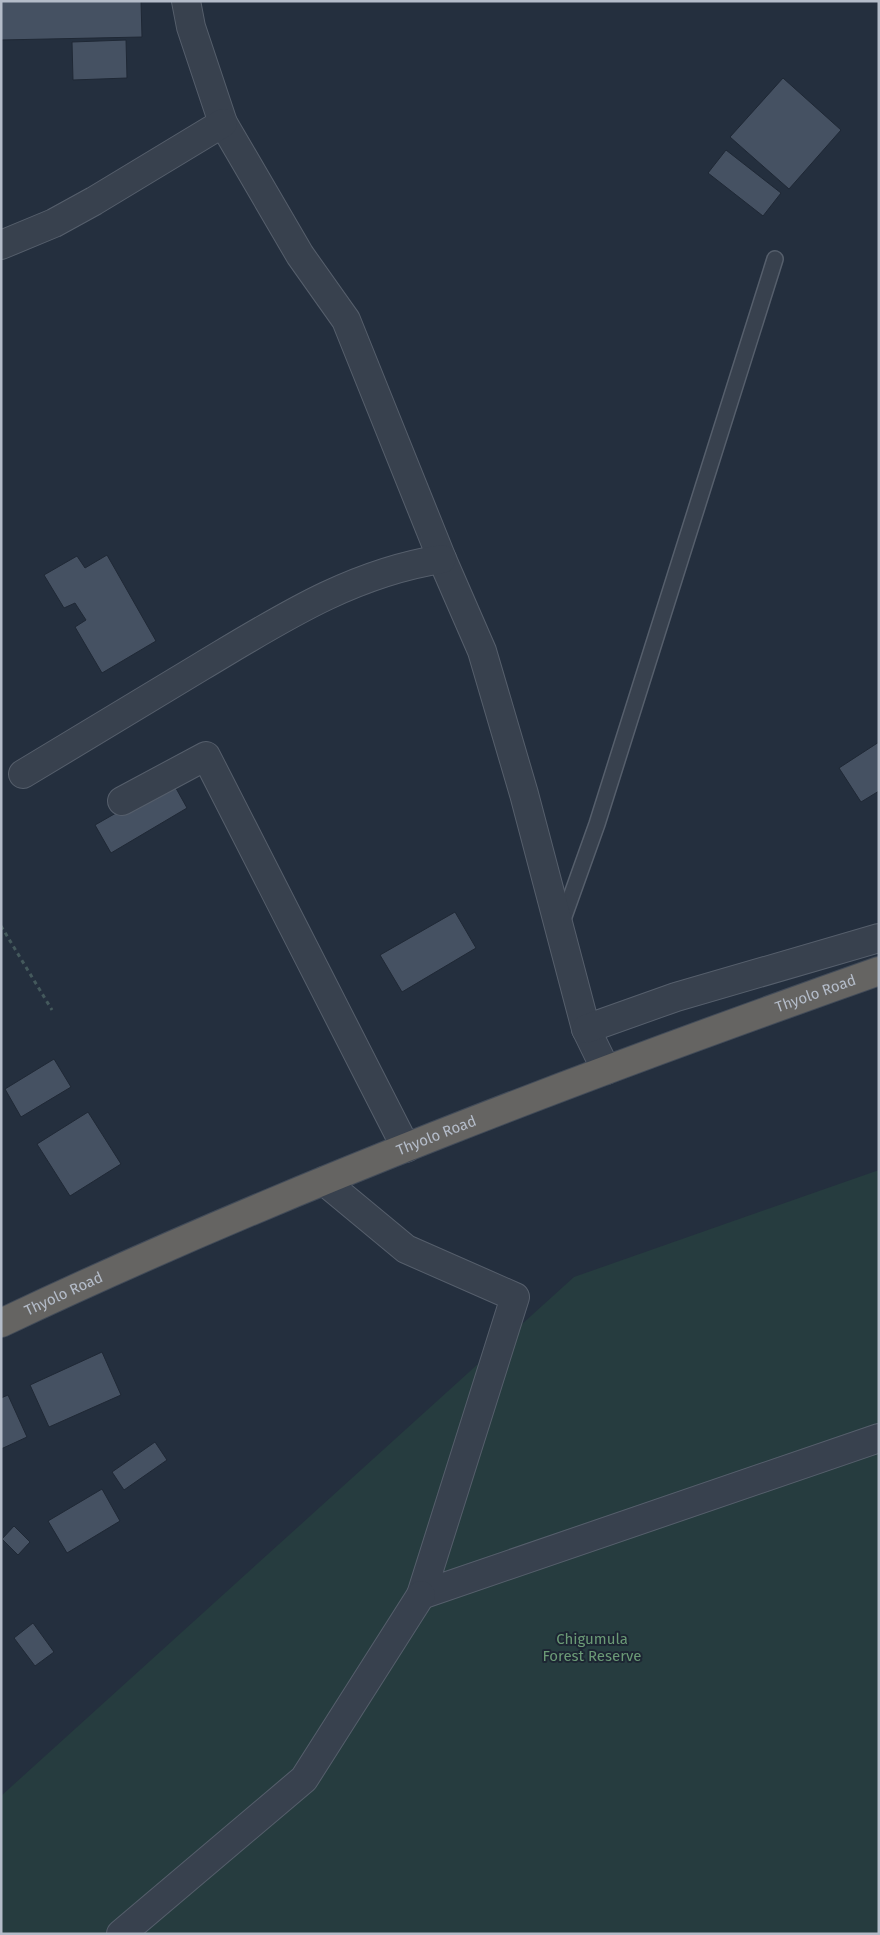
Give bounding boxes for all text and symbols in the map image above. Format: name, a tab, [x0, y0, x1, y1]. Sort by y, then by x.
street label: Thyolo Road	[773, 971, 858, 1016]
street label: Thyolo Road	[394, 1112, 479, 1159]
street label: Thyolo Road	[21, 1268, 106, 1320]
park label: Chigumula Forest Reserve	[542, 1630, 642, 1665]

